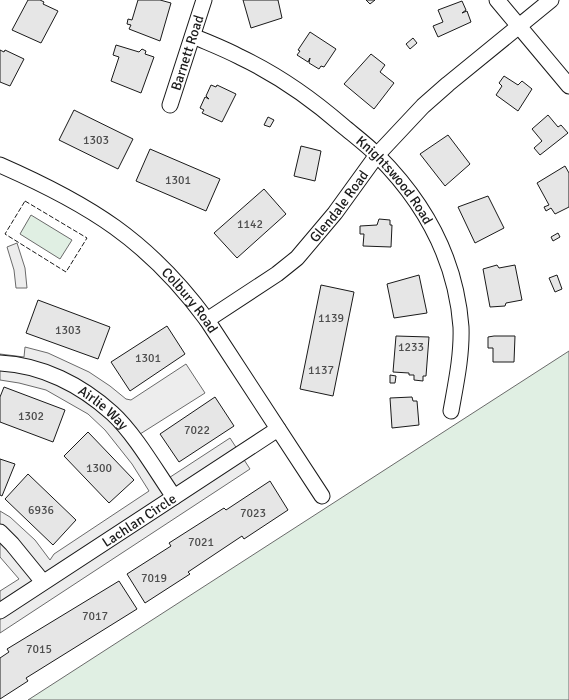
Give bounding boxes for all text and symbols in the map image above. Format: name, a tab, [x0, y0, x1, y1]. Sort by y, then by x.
street label: Barnett Road	[167, 13, 208, 93]
street label: Knightswood Road	[353, 132, 436, 227]
house number: 1303	[83, 133, 109, 148]
street label: Glendale Road	[306, 167, 372, 246]
house number: 1301	[165, 173, 191, 188]
house number: 1142	[237, 217, 263, 232]
street label: Colbury Road	[158, 264, 221, 336]
house number: 1139	[318, 311, 344, 326]
house number: 1303	[55, 323, 81, 338]
house number: 1233	[398, 340, 424, 355]
house number: 1301	[135, 351, 161, 366]
house number: 1137	[308, 363, 334, 378]
street label: Airlie Way	[75, 382, 132, 434]
house number: 1302	[18, 409, 44, 424]
house number: 7022	[184, 423, 210, 438]
house number: 1300	[86, 461, 112, 476]
street label: Lachlan Circle	[99, 490, 179, 551]
house number: 6936	[28, 503, 54, 518]
house number: 7023	[240, 506, 266, 521]
house number: 7021	[188, 535, 214, 550]
house number: 7019	[141, 571, 167, 586]
house number: 7017	[82, 609, 108, 624]
house number: 7015	[26, 642, 52, 657]

